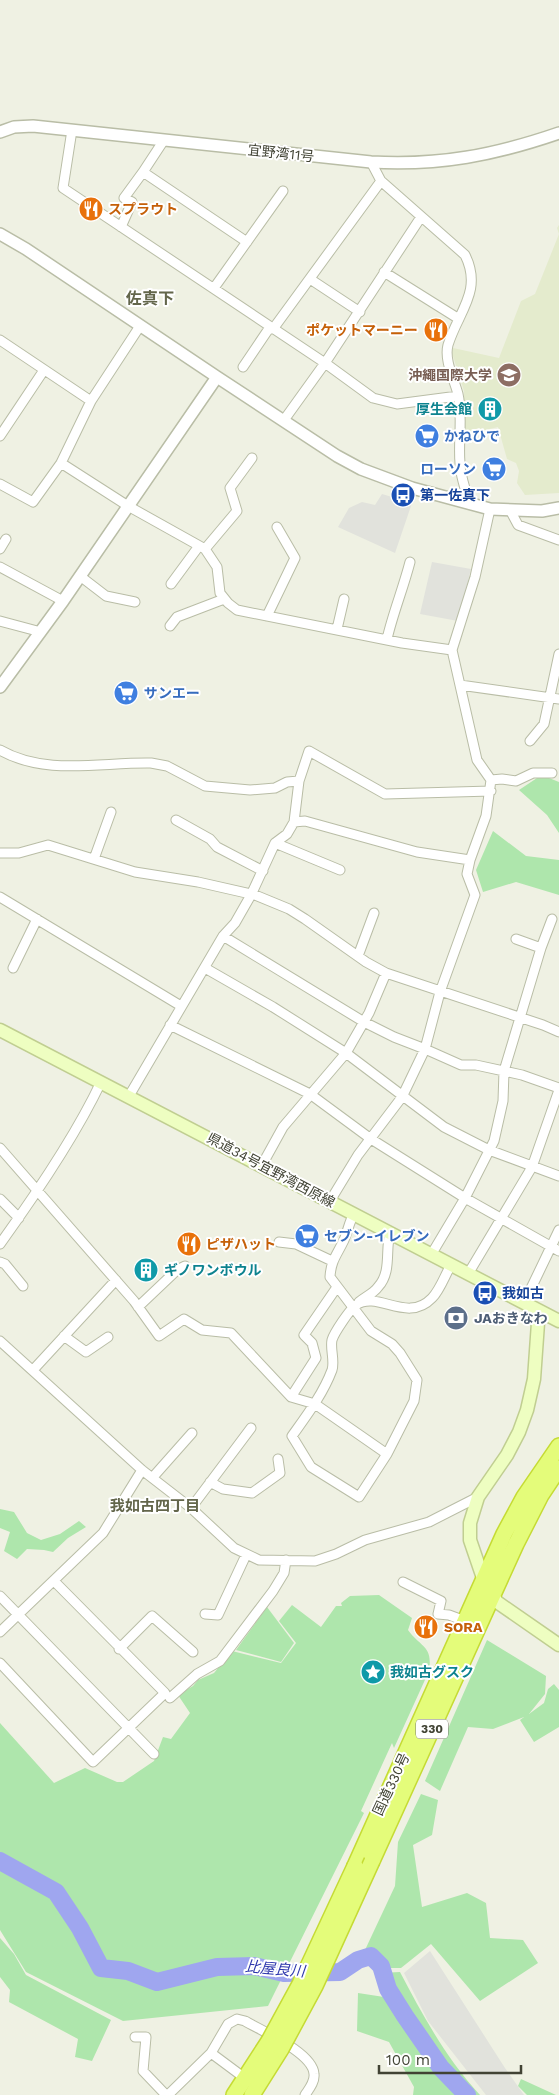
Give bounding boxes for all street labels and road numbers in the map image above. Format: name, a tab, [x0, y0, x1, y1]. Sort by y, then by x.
street label: 宜野湾11号	[247, 142, 315, 164]
street label: 県道34号宜野湾西原線	[204, 1129, 338, 1211]
road number: 330	[416, 1720, 448, 1738]
street label: 国道330号	[370, 1750, 412, 1818]

